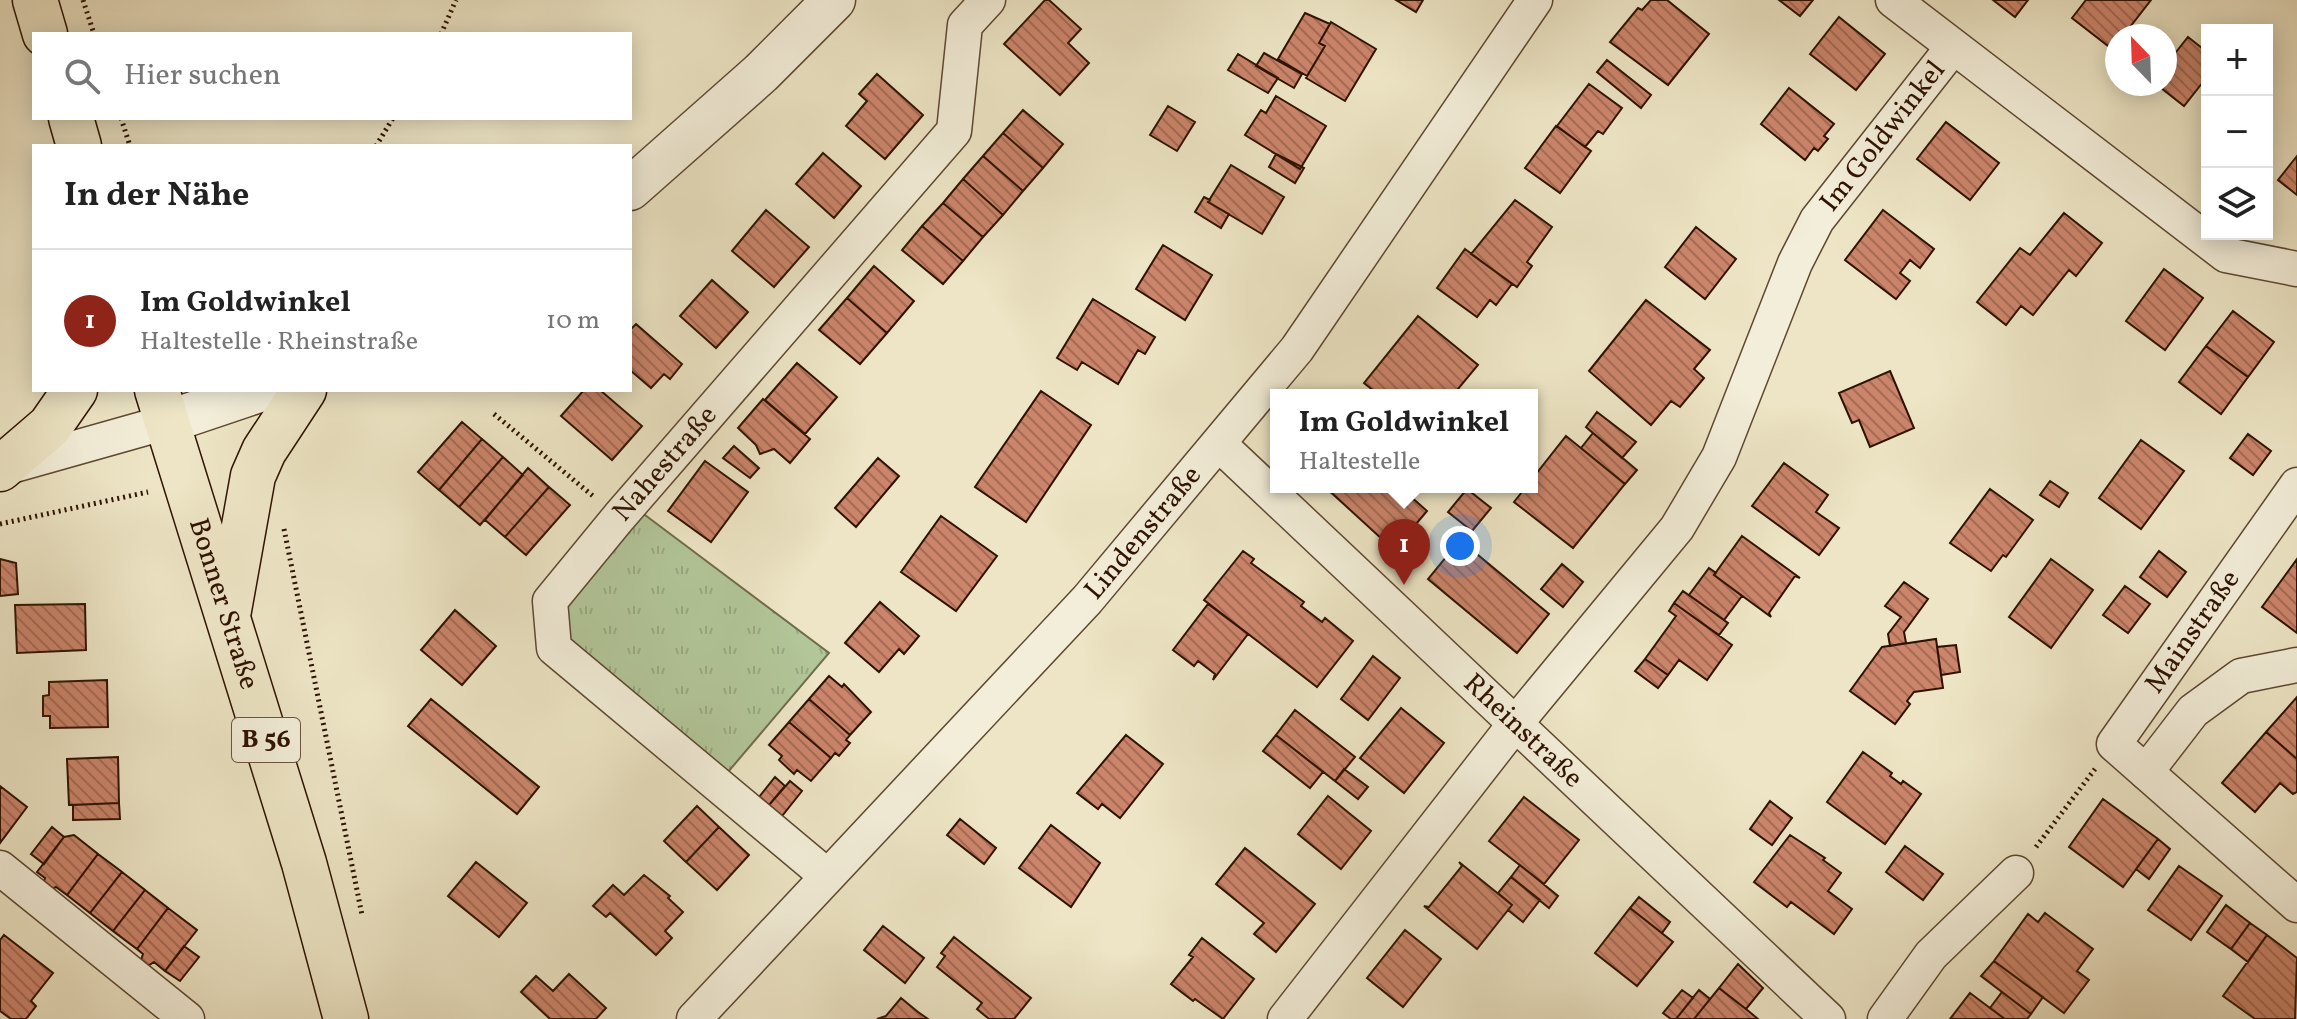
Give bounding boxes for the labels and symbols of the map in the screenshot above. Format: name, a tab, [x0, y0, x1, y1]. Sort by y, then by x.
north arrow	[2105, 24, 2177, 96]
street label: Im Goldwinkel	[1811, 52, 1955, 220]
street label: Nahestraße	[604, 397, 727, 530]
street label: Lindenstraße	[1076, 457, 1211, 608]
street label: Bonner Straße	[179, 513, 268, 694]
pin: 1	[1378, 519, 1430, 585]
your location	[1440, 526, 1480, 566]
street label: Mainstraße	[2136, 562, 2250, 702]
street label: Rheinstraße	[1454, 665, 1592, 797]
road number: B 56	[232, 718, 300, 762]

